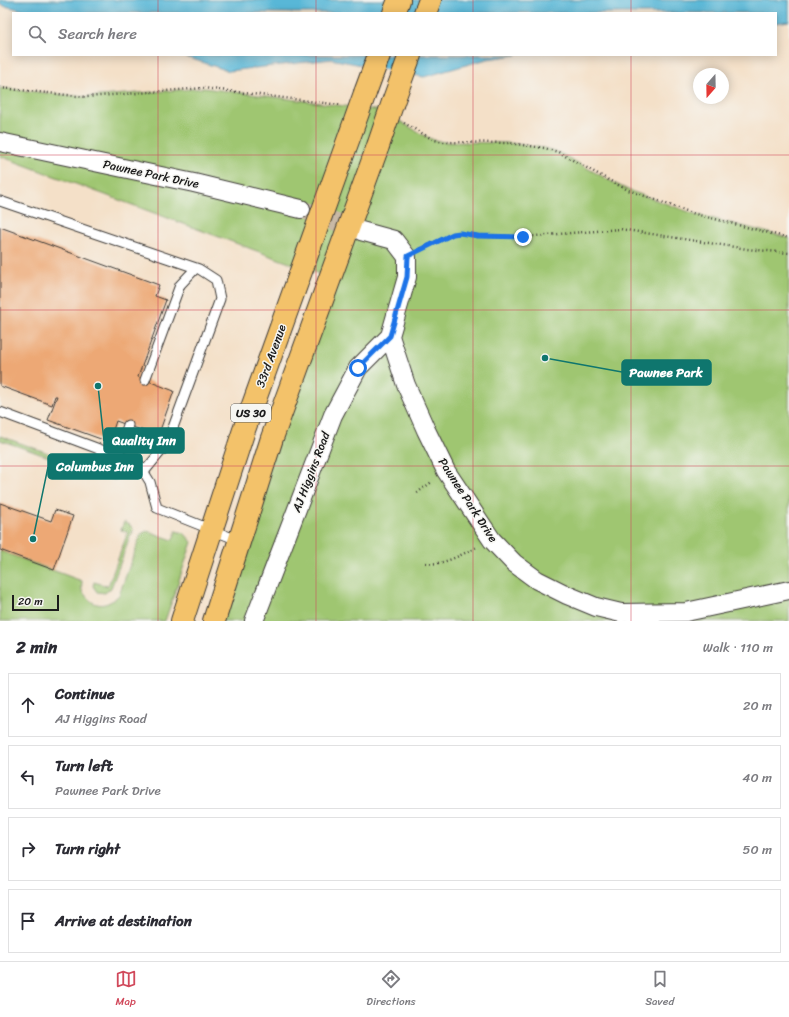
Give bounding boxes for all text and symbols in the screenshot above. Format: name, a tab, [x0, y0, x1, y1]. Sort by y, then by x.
search box	[12, 12, 777, 56]
text: Search here	[58, 21, 137, 47]
icon: search	[26, 23, 48, 45]
north arrow	[693, 68, 729, 104]
street label: Pawnee Park Drive	[101, 153, 201, 195]
route end	[514, 228, 532, 246]
street label: 33rd Avenue	[249, 321, 293, 391]
route start	[349, 359, 367, 377]
callout: Pawnee Park	[622, 360, 711, 385]
text: Pawnee Park	[629, 361, 704, 384]
road number: US 30	[231, 404, 271, 422]
callout: Quality Inn	[104, 428, 184, 453]
street label: AJ Higgins Road	[285, 428, 337, 516]
text: Quality Inn	[111, 429, 177, 452]
street label: Pawnee Park Drive	[432, 453, 504, 547]
callout: Columbus Inn	[48, 454, 142, 479]
text: Columbus Inn	[55, 455, 135, 478]
text: 20 m	[18, 592, 43, 611]
scale bar	[12, 593, 59, 612]
text: 2 min	[16, 632, 57, 662]
text: Walk · 110 m	[703, 636, 773, 659]
text: Continue	[55, 681, 115, 707]
icon: ahead	[17, 694, 39, 716]
text: 20 m	[743, 694, 772, 717]
text: AJ Higgins Road	[55, 707, 147, 730]
text: Turn left	[55, 753, 113, 779]
icon: left	[17, 766, 39, 788]
text: 40 m	[742, 766, 772, 789]
text: Pawnee Park Drive	[55, 779, 161, 802]
text: Turn right	[55, 836, 120, 862]
icon: right	[17, 838, 39, 860]
text: 50 m	[742, 838, 772, 861]
text: Arrive at destination	[55, 908, 192, 934]
icon: arrive	[17, 910, 39, 932]
tab: Map	[115, 968, 137, 1011]
tab: Directions	[366, 968, 416, 1011]
tab: Saved	[645, 968, 674, 1011]

